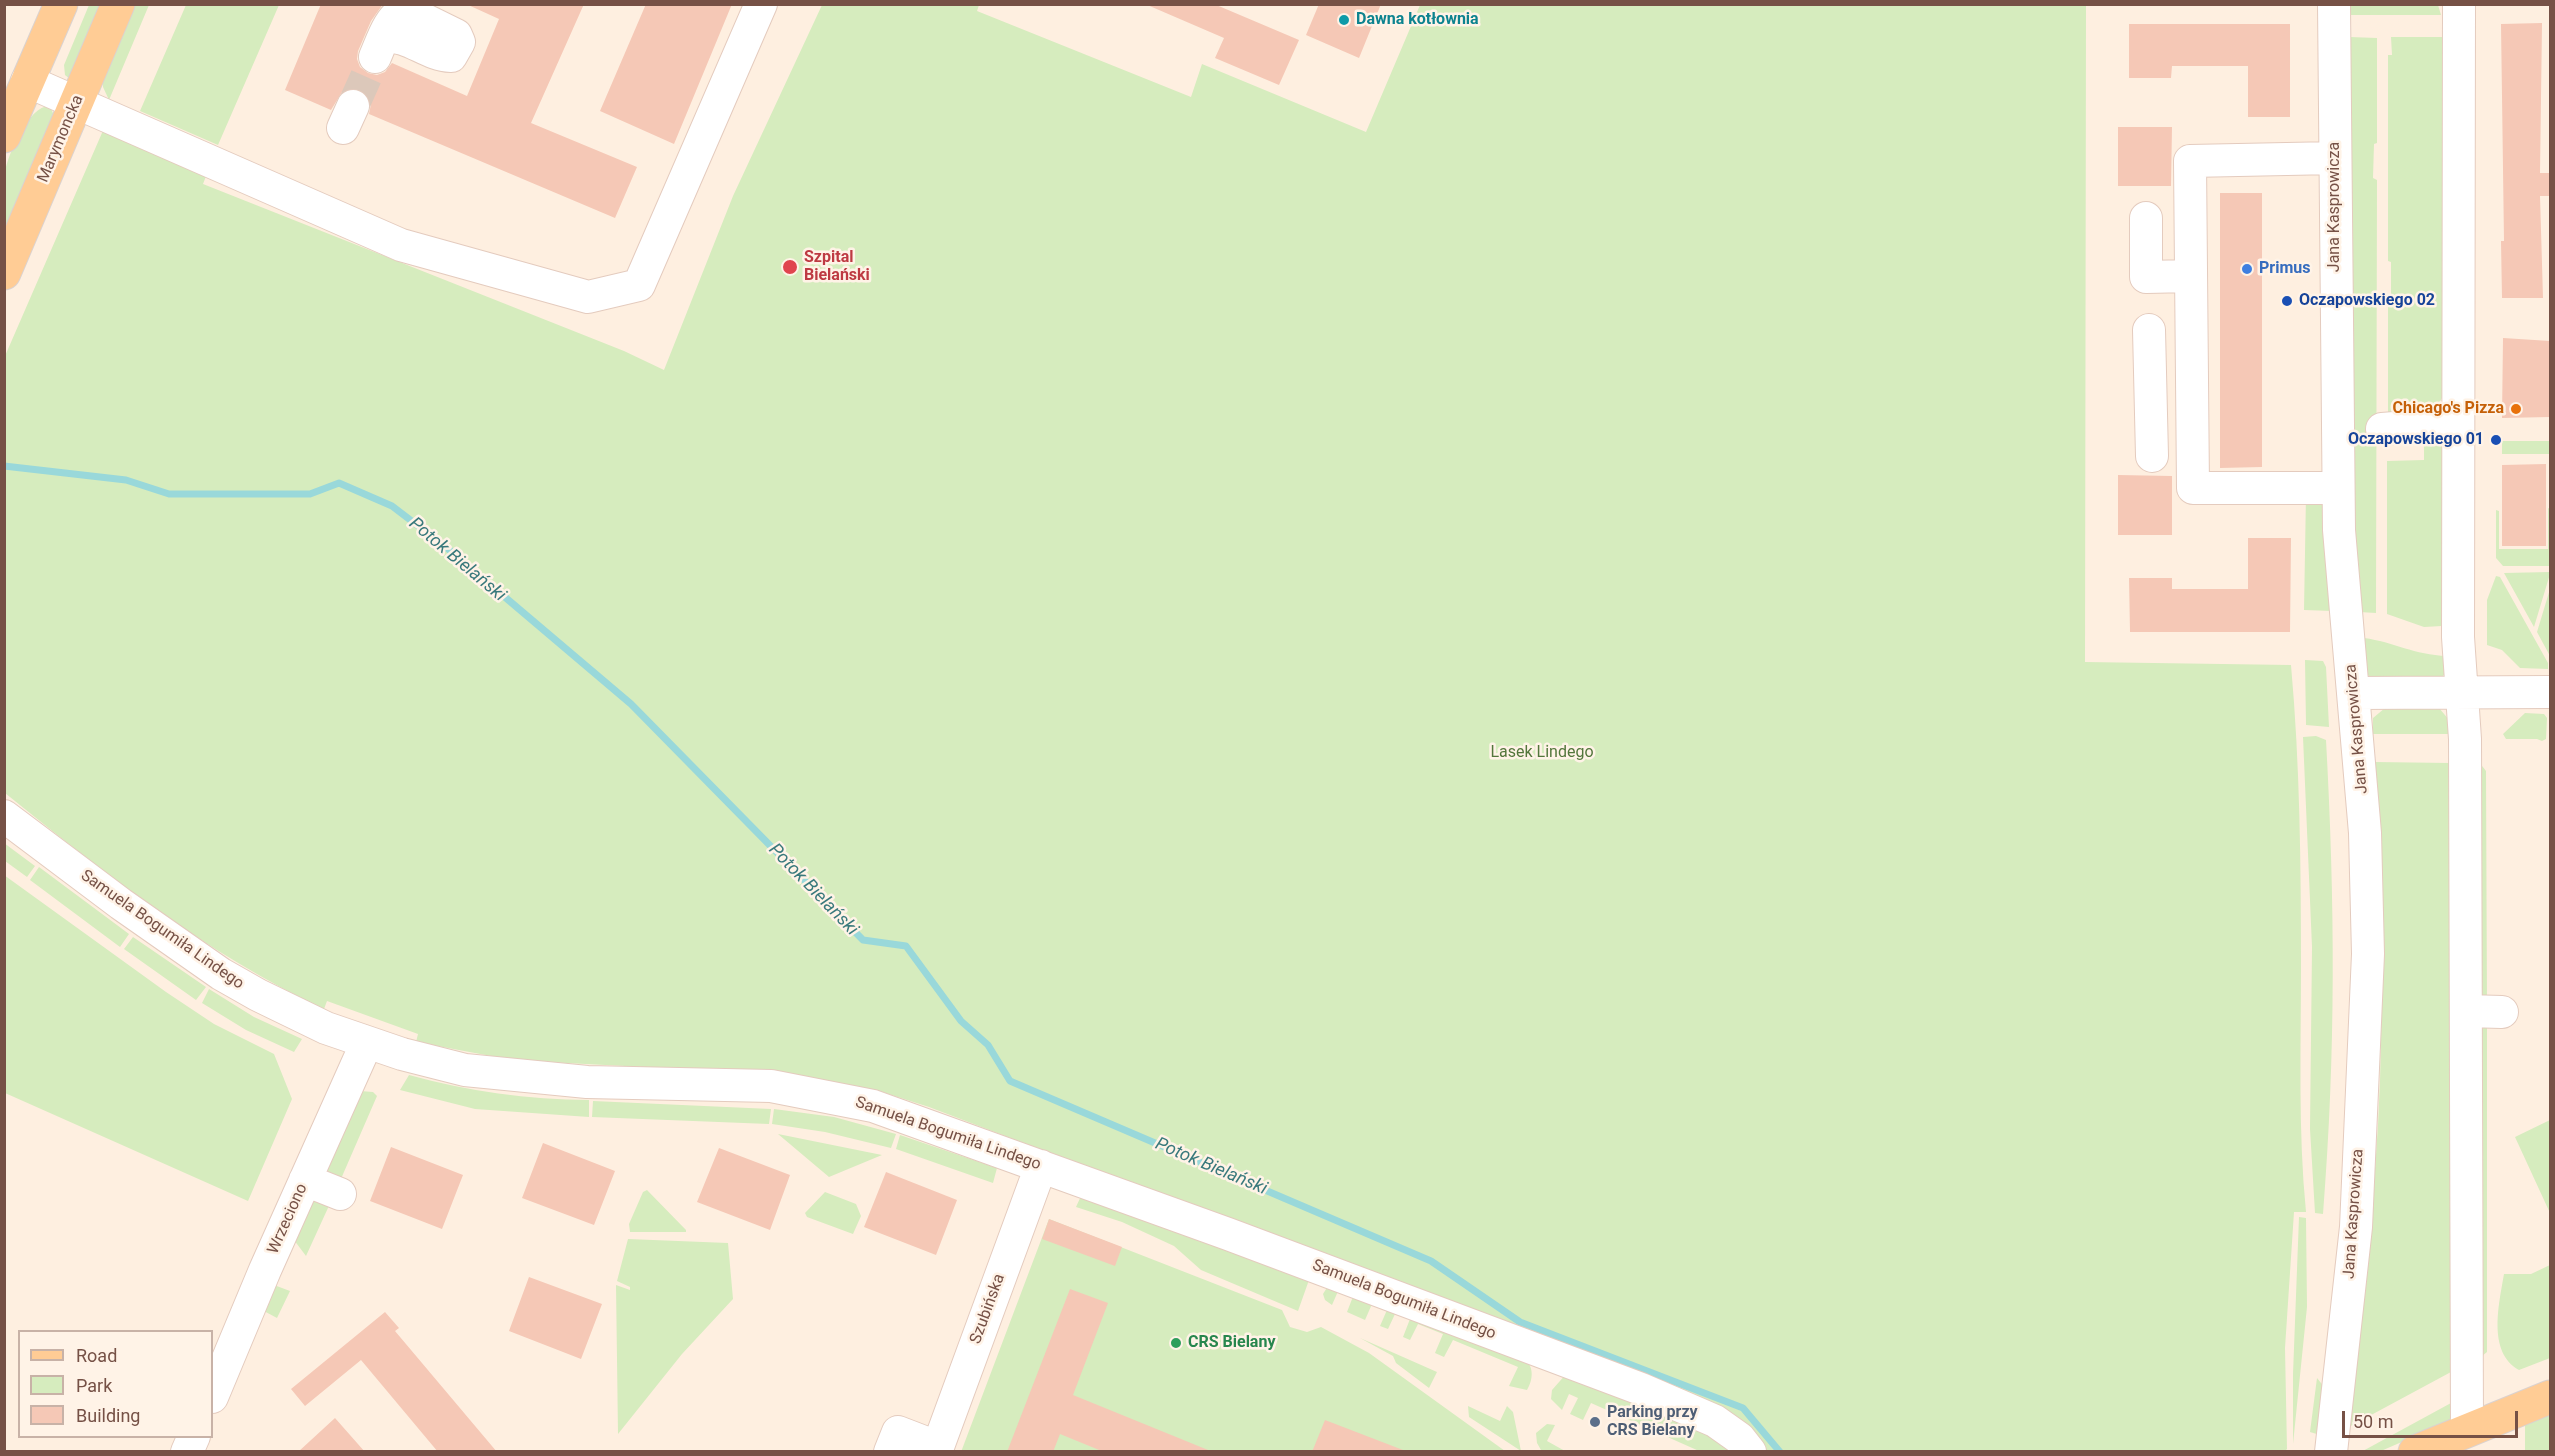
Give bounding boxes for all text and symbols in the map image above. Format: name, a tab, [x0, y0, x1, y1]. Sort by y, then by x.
place label: Dawna kotłownia	[1356, 10, 1479, 30]
marker: Dawna kotłownia	[1337, 13, 1351, 27]
street label: Marymoncka	[34, 92, 88, 186]
street label: Jana Kasprowicza	[2325, 142, 2345, 272]
place label: Szpital Bielański	[804, 248, 870, 286]
marker: Szpital Bielański	[781, 258, 799, 276]
place label: Primus	[2259, 259, 2310, 279]
marker: Primus	[2240, 262, 2254, 276]
place label: Oczapowskiego 02	[2299, 291, 2435, 311]
marker: Oczapowskiego 02	[2280, 294, 2294, 308]
place label: Chicago's Pizza	[2393, 399, 2504, 419]
marker: Chicago's Pizza	[2509, 402, 2523, 416]
place label: Oczapowskiego 01	[2348, 430, 2484, 450]
marker: Oczapowskiego 01	[2489, 433, 2503, 447]
water label: Potok Bielański	[404, 513, 510, 607]
street label: Jana Kasprowicza	[2342, 663, 2372, 795]
park label: Lasek Lindego	[1490, 743, 1594, 763]
water label: Potok Bielański	[764, 840, 862, 940]
street label: Samuela Bogumiła Lindego	[77, 866, 247, 994]
street label: Samuela Bogumiła Lindego	[853, 1093, 1043, 1175]
water label: Potok Bielański	[1152, 1134, 1270, 1200]
street label: Jana Kasprowicza	[2340, 1148, 2368, 1280]
street label: Wrzeciono	[264, 1181, 312, 1257]
street label: Samuela Bogumiła Lindego	[1310, 1256, 1498, 1344]
street label: Szubińska	[966, 1271, 1010, 1347]
legend	[18, 1330, 213, 1438]
place label: CRS Bielany	[1188, 1333, 1275, 1353]
marker: CRS Bielany	[1169, 1336, 1183, 1350]
text: Road	[76, 1345, 117, 1366]
text: Park	[76, 1375, 112, 1396]
scale bar	[2345, 1399, 2520, 1437]
place label: Parking przy CRS Bielany	[1607, 1403, 1698, 1441]
text: Building	[76, 1405, 140, 1426]
text: 50 m	[2353, 1411, 2393, 1432]
marker: Parking przy CRS Bielany	[1588, 1415, 1602, 1429]

